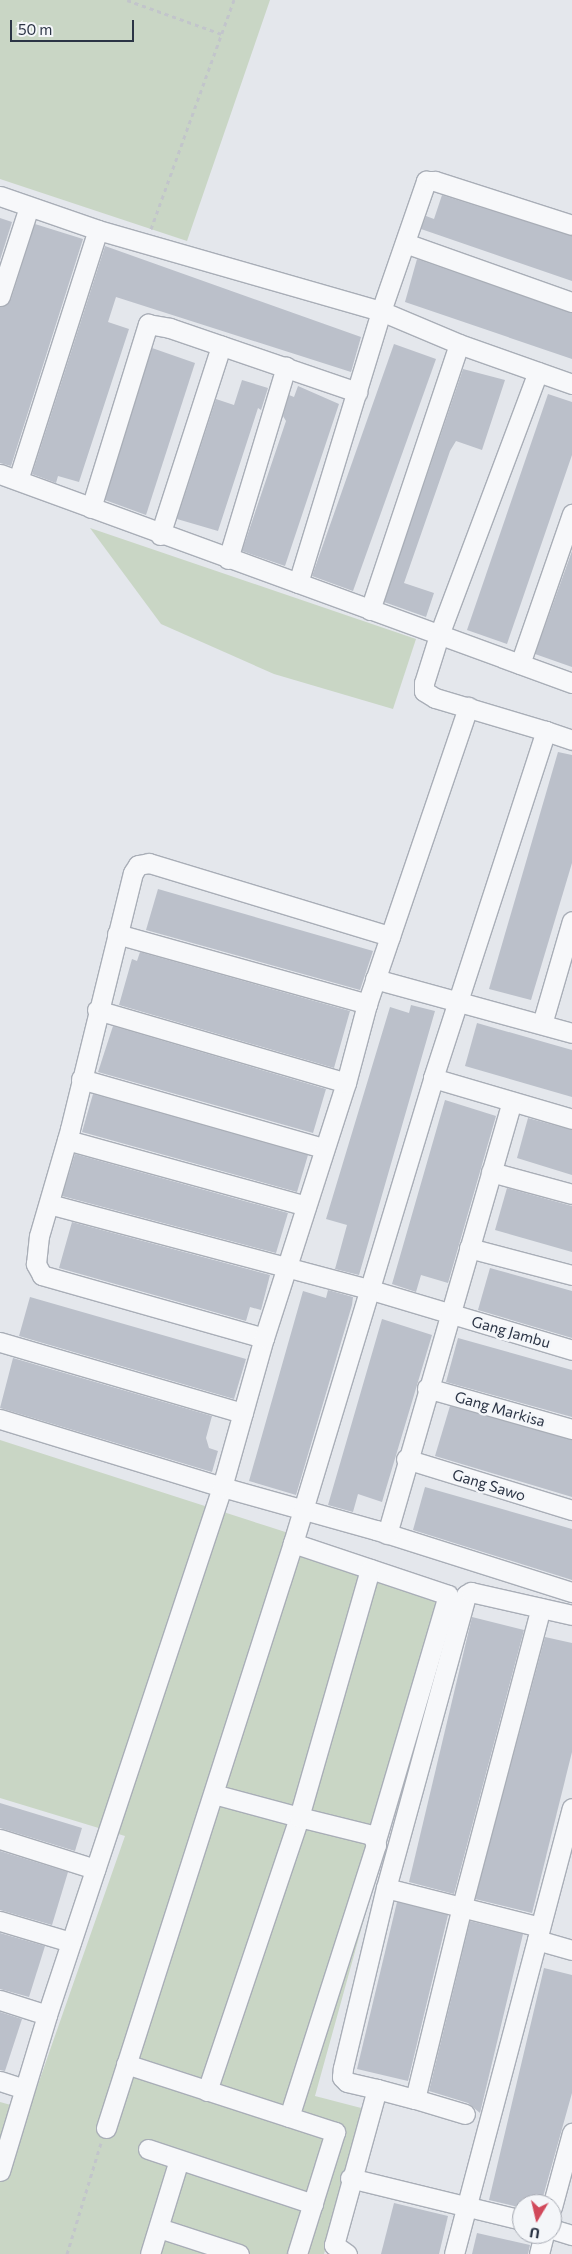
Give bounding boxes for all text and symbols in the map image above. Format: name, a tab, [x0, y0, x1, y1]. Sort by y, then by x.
scale bar	[12, 10, 136, 42]
text: 50 m	[18, 20, 52, 38]
street label: Gang Jambu	[470, 1312, 552, 1352]
street label: Gang Markisa	[453, 1388, 547, 1430]
street label: Gang Sawo	[450, 1465, 528, 1505]
north arrow	[512, 2194, 562, 2244]
text: U	[528, 2224, 541, 2243]

